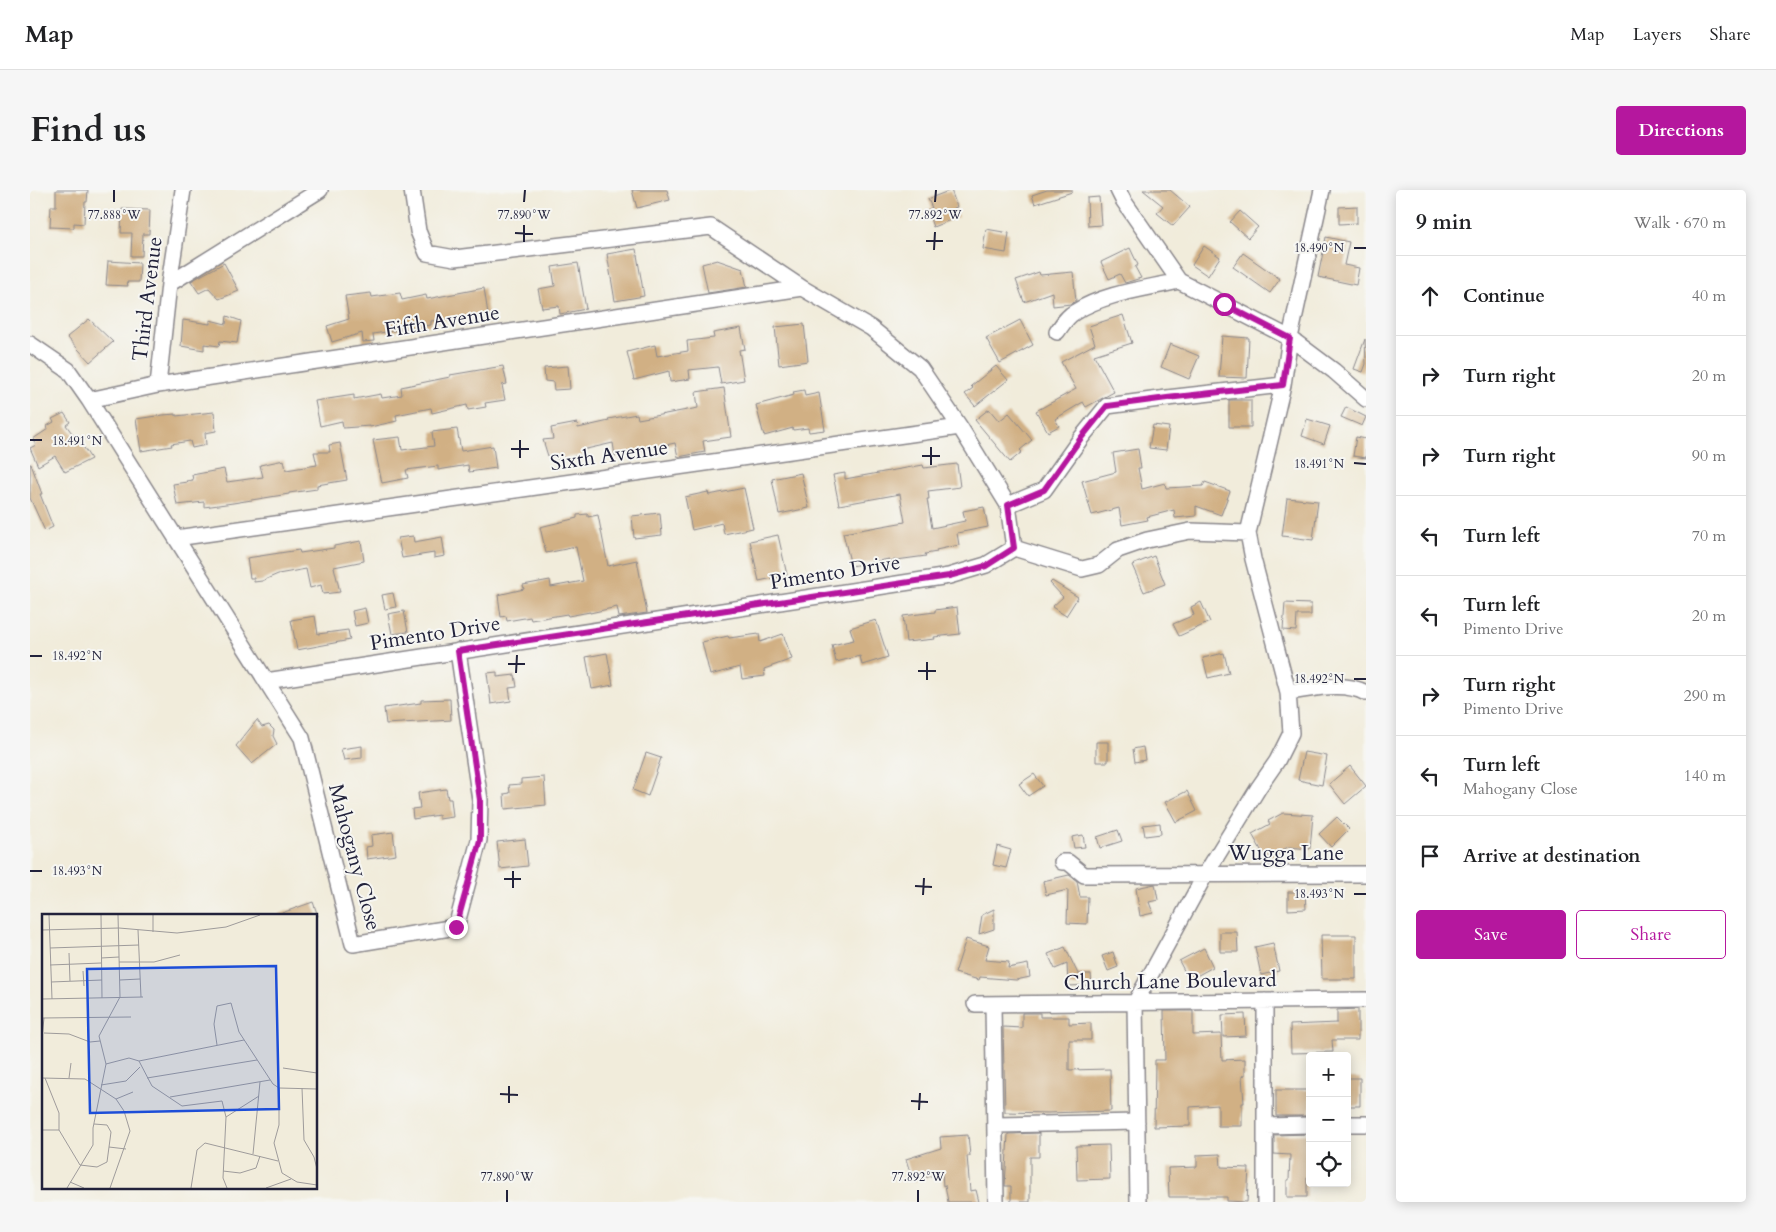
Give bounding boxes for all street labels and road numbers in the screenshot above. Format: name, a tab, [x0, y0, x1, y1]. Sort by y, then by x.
street label: Third Avenue	[125, 235, 170, 363]
street label: Fifth Avenue	[382, 298, 502, 345]
street label: Sixth Avenue	[548, 433, 670, 478]
street label: Pimento Drive	[768, 548, 903, 597]
street label: Pimento Drive	[368, 609, 503, 658]
street label: Mahogany Close	[321, 781, 388, 934]
street label: Wugga Lane	[1227, 839, 1344, 868]
street label: Church Lane Boulevard	[1063, 965, 1277, 998]

